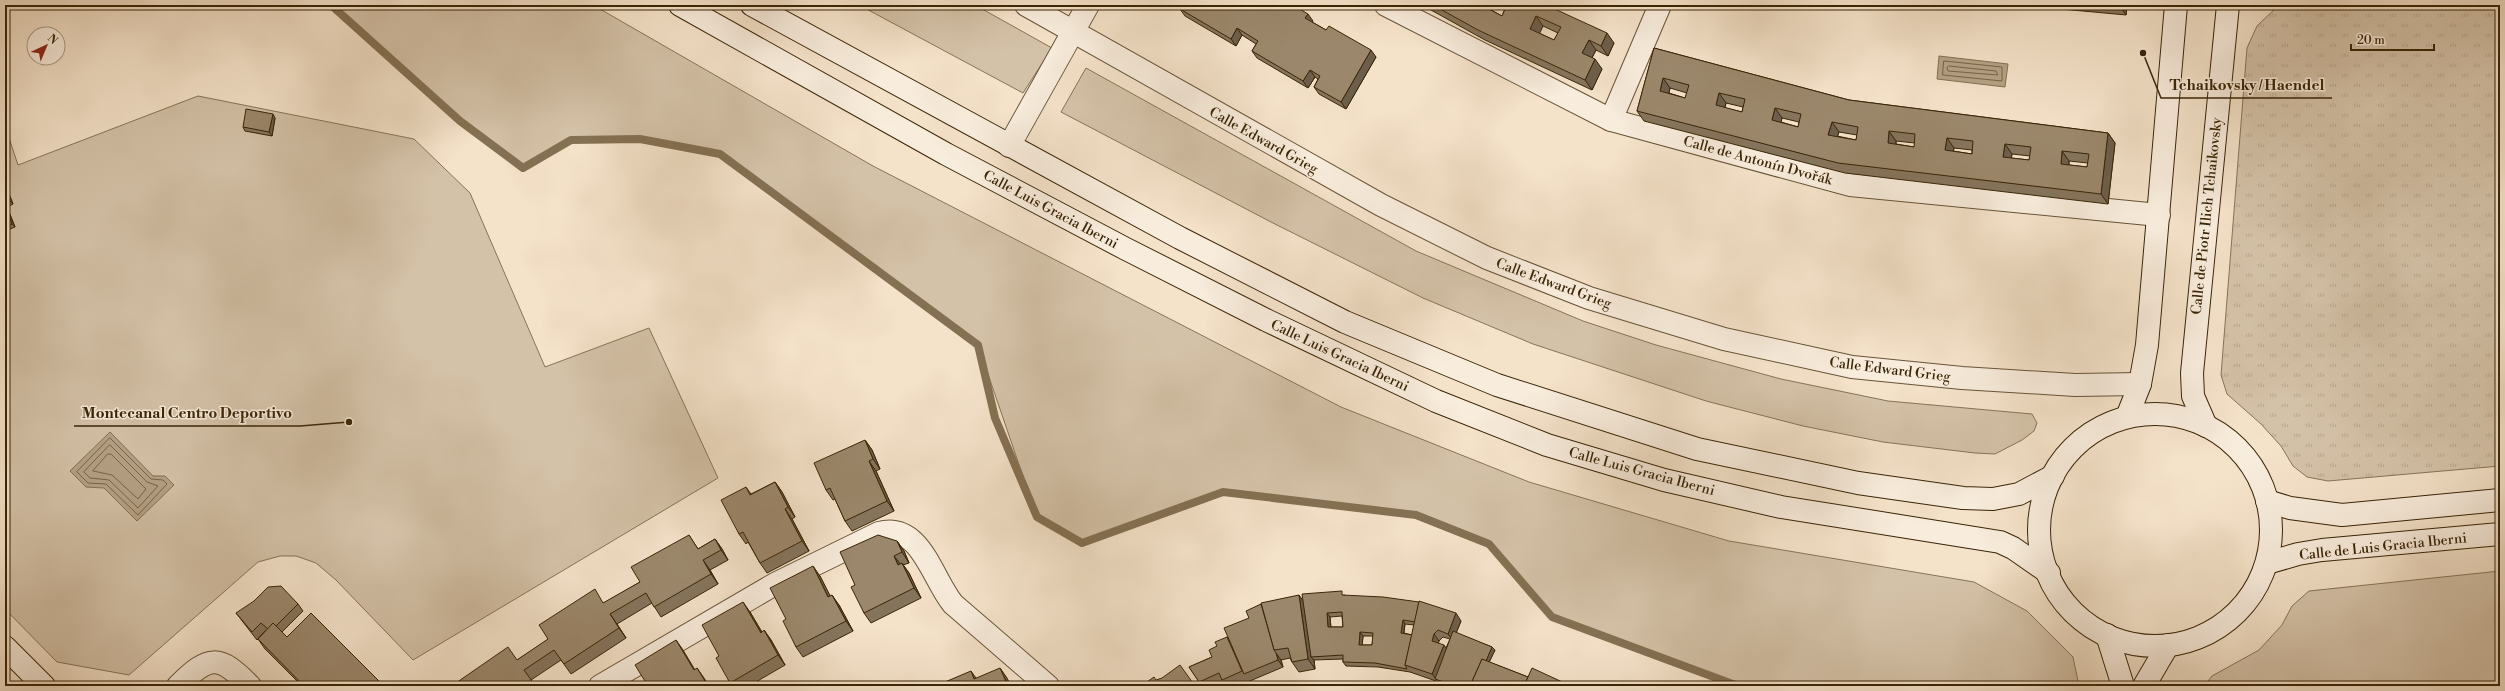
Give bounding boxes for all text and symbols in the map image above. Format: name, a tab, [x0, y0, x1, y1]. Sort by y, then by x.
north arrow	[26, 26, 66, 66]
scale bar	[2351, 26, 2434, 52]
text: N	[44, 31, 60, 48]
text: 20 m	[2357, 33, 2385, 48]
callout: Tchaikovsky / Haendel	[2161, 71, 2332, 98]
text: Tchaikovsky / Haendel	[2169, 76, 2325, 95]
street label: Calle Edward Grieg	[1206, 103, 1322, 179]
street label: Calle de Piotr Ilich Tchaikovsky	[2188, 116, 2226, 316]
street label: Calle de Antonín Dvořák	[1681, 132, 1835, 190]
street label: Calle Luis Gracia Iberni	[980, 167, 1122, 253]
street label: Calle Edward Grieg	[1493, 255, 1615, 313]
street label: Calle Luis Gracia Iberni	[1268, 316, 1412, 396]
street label: Calle Edward Grieg	[1828, 354, 1952, 386]
callout: Montecanal Centro Deportivo	[74, 399, 300, 426]
text: Montecanal Centro Deportivo	[82, 404, 292, 423]
street label: Calle Luis Gracia Iberni	[1567, 444, 1717, 500]
street label: Calle de Luis Gracia Iberni	[2298, 529, 2468, 565]

